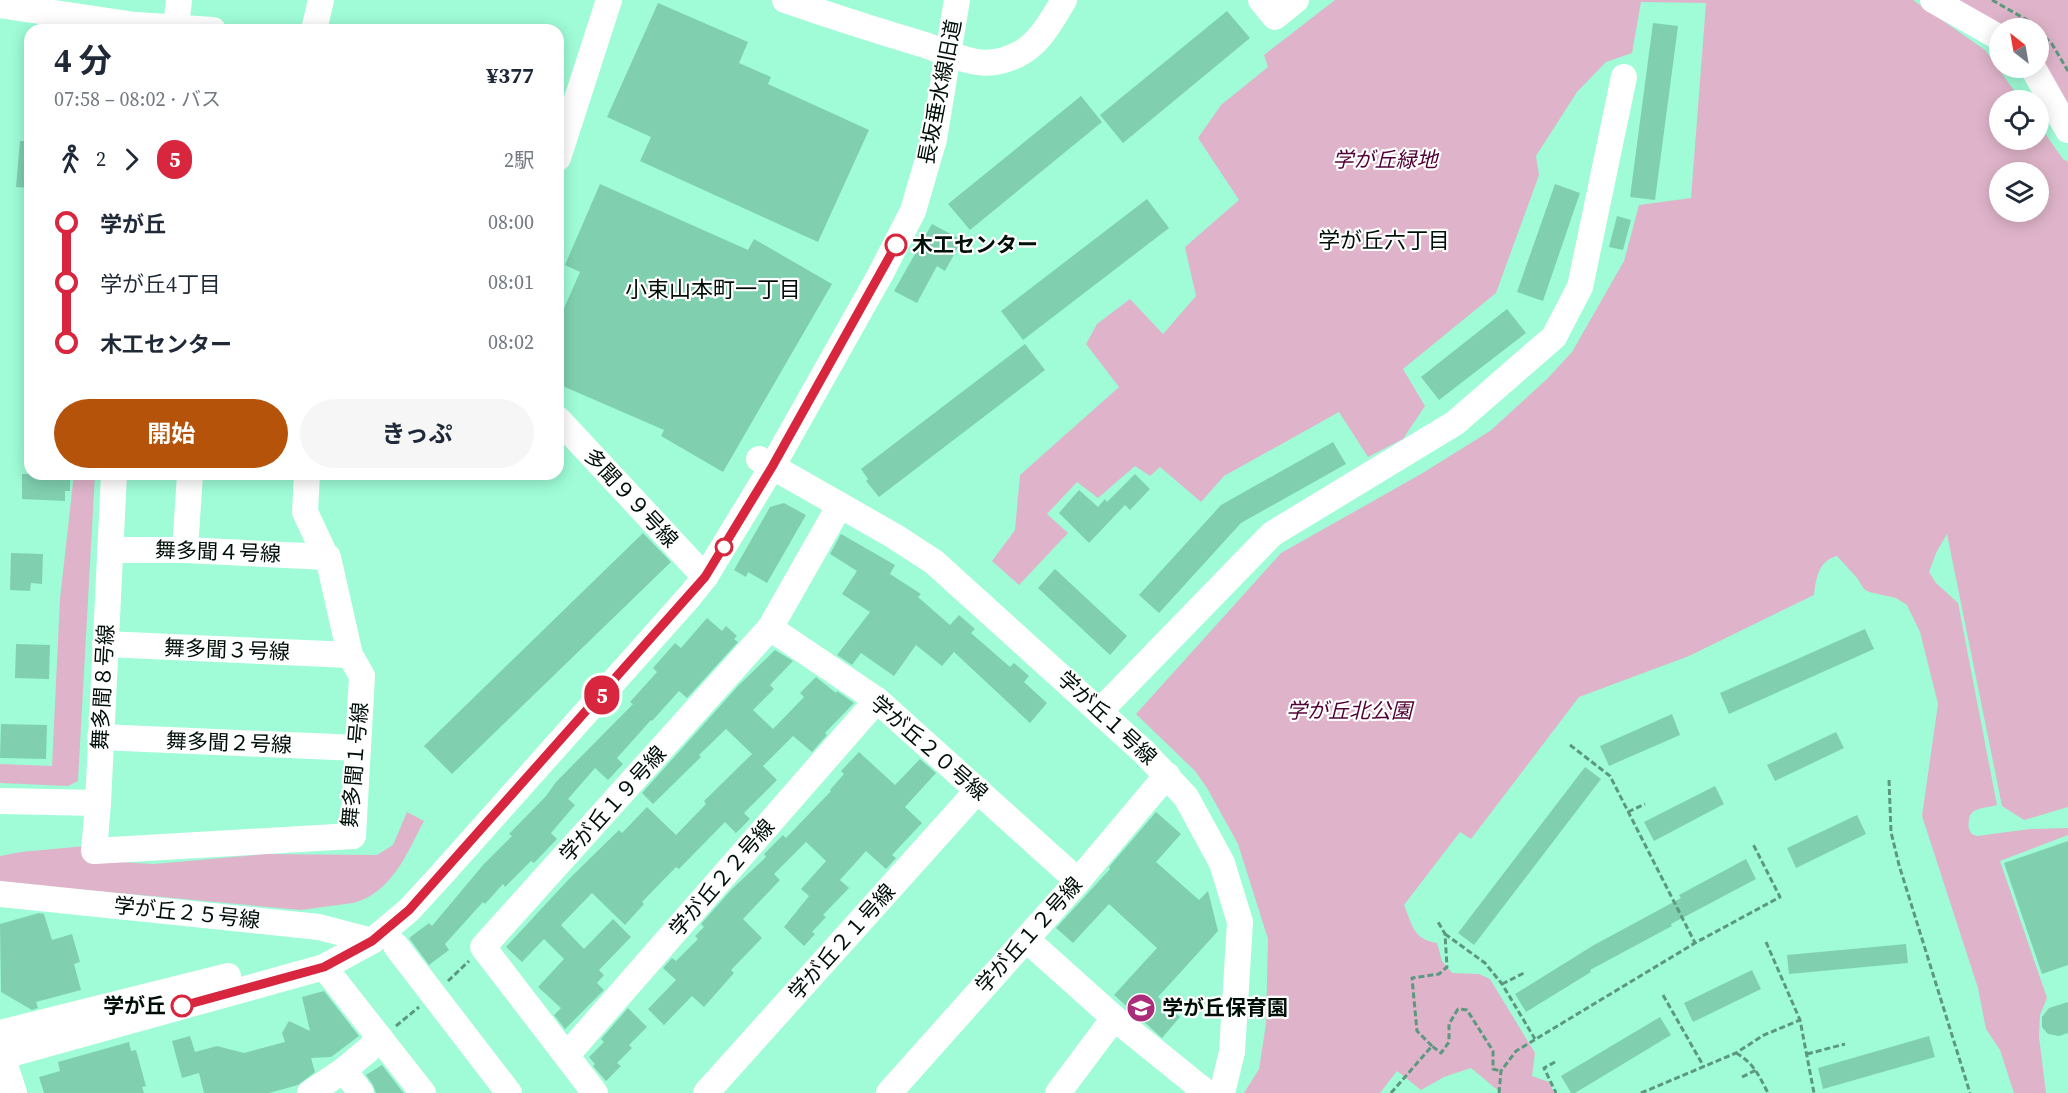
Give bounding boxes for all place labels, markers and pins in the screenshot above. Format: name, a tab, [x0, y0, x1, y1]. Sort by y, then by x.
place label: 木工センター	[912, 230, 1038, 259]
marker: 木工センター	[885, 234, 907, 256]
unlabelled marker	[715, 538, 733, 556]
place label: 学が丘	[103, 991, 166, 1020]
school or university icon: 学が丘保育園	[1125, 992, 1157, 1024]
place label: 学が丘保育園	[1162, 993, 1288, 1022]
marker: 学が丘	[171, 995, 193, 1017]

